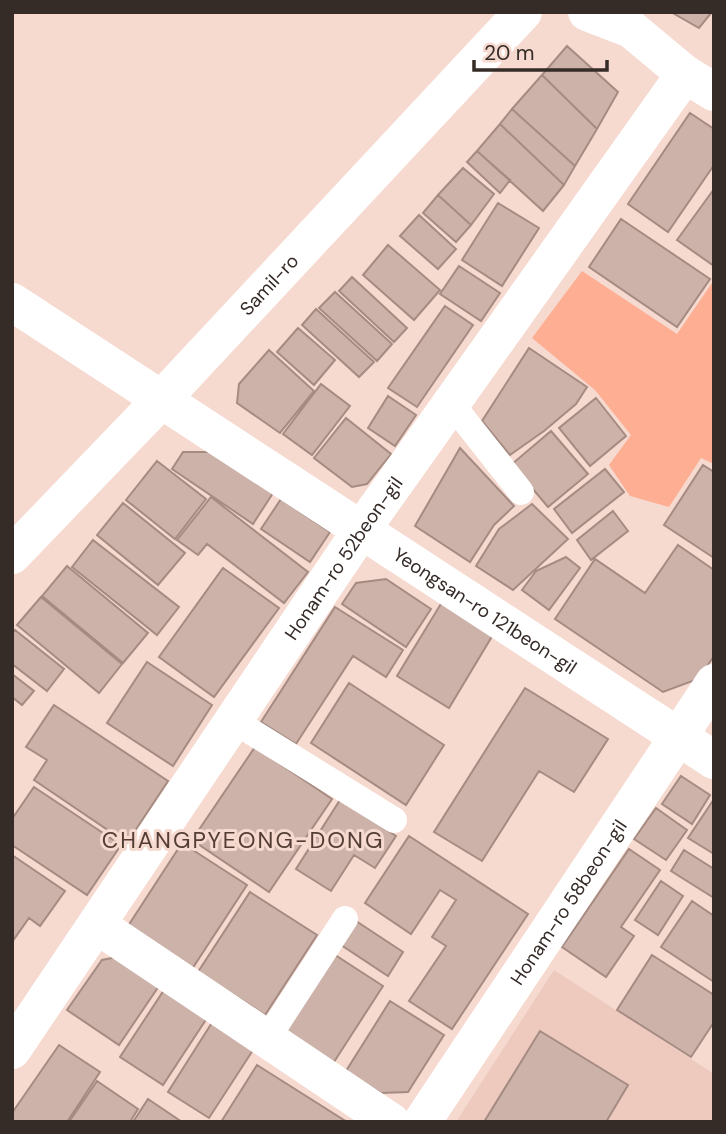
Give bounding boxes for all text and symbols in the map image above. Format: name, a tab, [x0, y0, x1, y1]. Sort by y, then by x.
scale bar	[474, 28, 607, 72]
text: 20 m	[484, 39, 535, 67]
street label: Samil-ro	[234, 248, 304, 321]
street label: Honam-ro 52beon-gil	[279, 472, 408, 645]
street label: Yeongsan-ro 121beon-gil	[389, 542, 582, 680]
street label: Honam-ro 58beon-gil	[504, 815, 632, 990]
district label: CHANGPYEONG-DONG	[102, 825, 384, 855]

